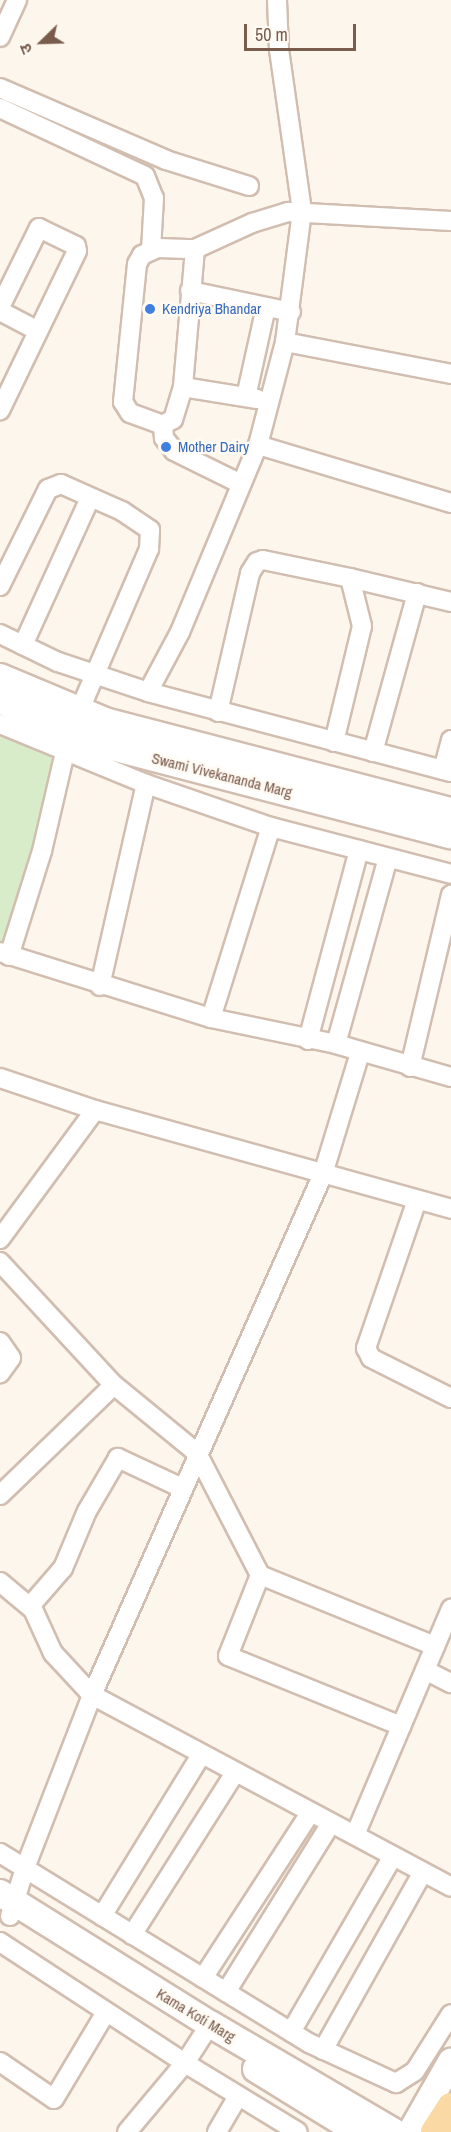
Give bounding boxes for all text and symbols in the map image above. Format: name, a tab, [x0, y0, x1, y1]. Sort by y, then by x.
north arrow	[12, 12, 72, 72]
scale bar	[247, 12, 360, 50]
text: 50 m	[255, 22, 288, 47]
text: उ	[13, 40, 37, 58]
place label: Kendriya Bhandar	[162, 300, 261, 318]
marker: Kendriya Bhandar	[143, 302, 157, 316]
place label: Mother Dairy	[178, 438, 249, 456]
marker: Mother Dairy	[159, 440, 173, 454]
street label: Swami Vivekananda Marg	[150, 749, 294, 801]
street label: Kama Koti Marg	[153, 1984, 239, 2046]

